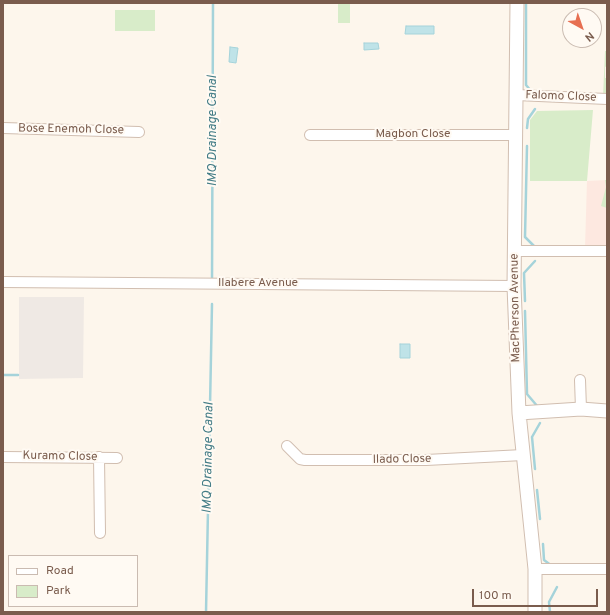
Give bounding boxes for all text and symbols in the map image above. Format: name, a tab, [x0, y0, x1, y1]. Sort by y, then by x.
north arrow	[562, 8, 602, 48]
text: N	[582, 29, 597, 44]
water label: IMQ Drainage Canal	[205, 75, 221, 187]
street label: Falomo Close	[525, 89, 597, 105]
street label: Bose Enemoh Close	[18, 122, 124, 138]
street label: Magbon Close	[375, 128, 451, 142]
street label: MacPherson Avenue	[508, 253, 524, 363]
street label: Ilabere Avenue	[218, 277, 298, 291]
water label: IMQ Drainage Canal	[200, 402, 218, 514]
street label: Kuramo Close	[22, 449, 98, 465]
street label: Ilado Close	[373, 452, 431, 468]
legend	[8, 555, 138, 607]
text: Road	[46, 563, 74, 579]
scale bar	[474, 581, 600, 607]
text: Park	[46, 583, 71, 599]
text: 100 m	[479, 588, 512, 604]

